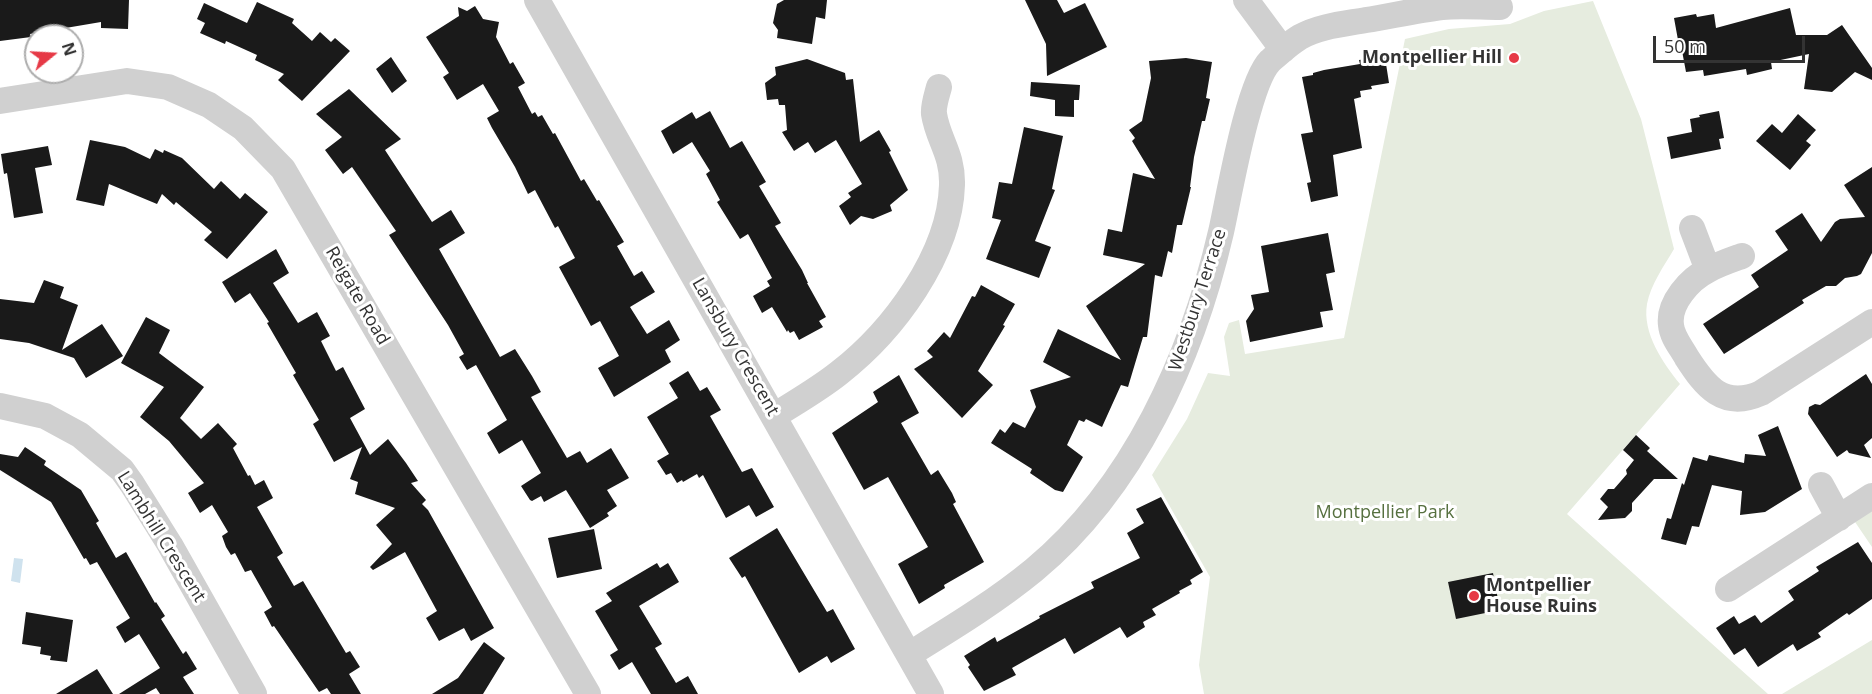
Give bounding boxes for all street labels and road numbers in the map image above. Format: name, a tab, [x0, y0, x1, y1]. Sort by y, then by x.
street label: Westbury Terrace	[1165, 226, 1231, 374]
street label: Reigate Road	[320, 243, 394, 349]
street label: Lansbury Crescent	[687, 274, 783, 420]
street label: Lambhill Crescent	[112, 468, 210, 606]

